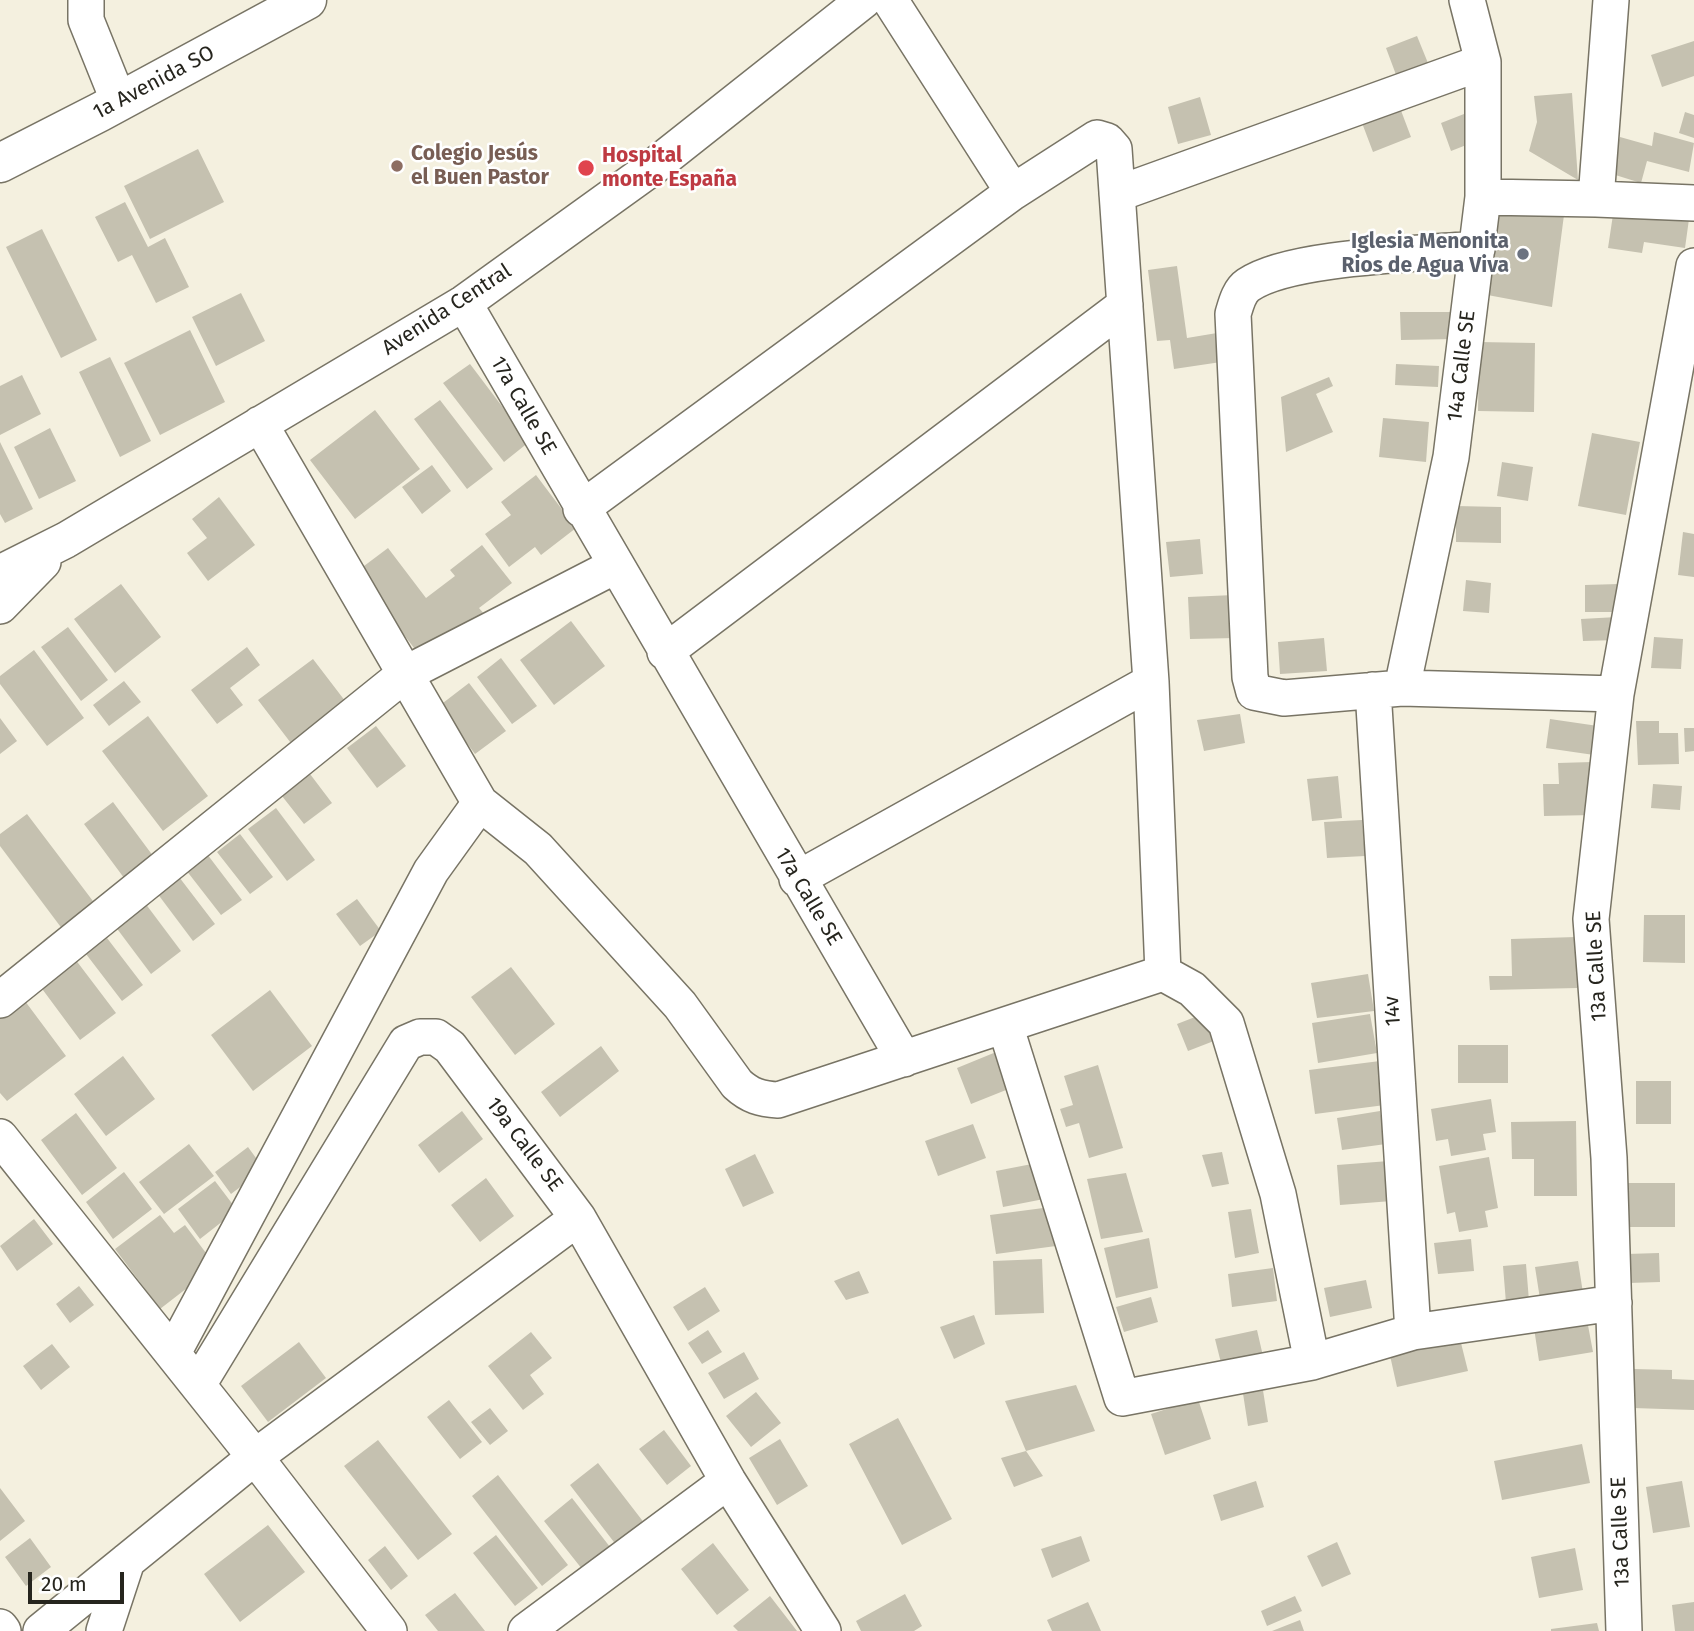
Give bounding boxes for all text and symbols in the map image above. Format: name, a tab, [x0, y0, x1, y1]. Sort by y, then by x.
street label: 1a Avenida SO	[89, 41, 219, 125]
place label: Colegio Jesús el Buen Pastor	[411, 141, 549, 191]
place label: Hospital monte España	[602, 143, 737, 193]
marker: Colegio Jesús el Buen Pastor	[389, 158, 405, 174]
marker: Hospital monte España	[576, 158, 596, 178]
place label: Iglesia Menonita Rios de Agua Viva	[1342, 229, 1509, 279]
marker: Iglesia Menonita Rios de Agua Viva	[1515, 246, 1531, 262]
street label: Avenida Central	[378, 259, 516, 361]
street label: 14a Calle SE	[1443, 309, 1481, 423]
street label: 17a Calle SE	[485, 352, 561, 460]
street label: 17a Calle SE	[769, 844, 847, 950]
street label: 13a Calle SE	[1582, 910, 1612, 1022]
street label: 14v	[1379, 995, 1407, 1027]
street label: 19a Calle SE	[480, 1093, 568, 1197]
street label: 13a Calle SE	[1606, 1476, 1636, 1588]
scale bar	[32, 1558, 128, 1602]
text: 20 m	[41, 1571, 87, 1597]

